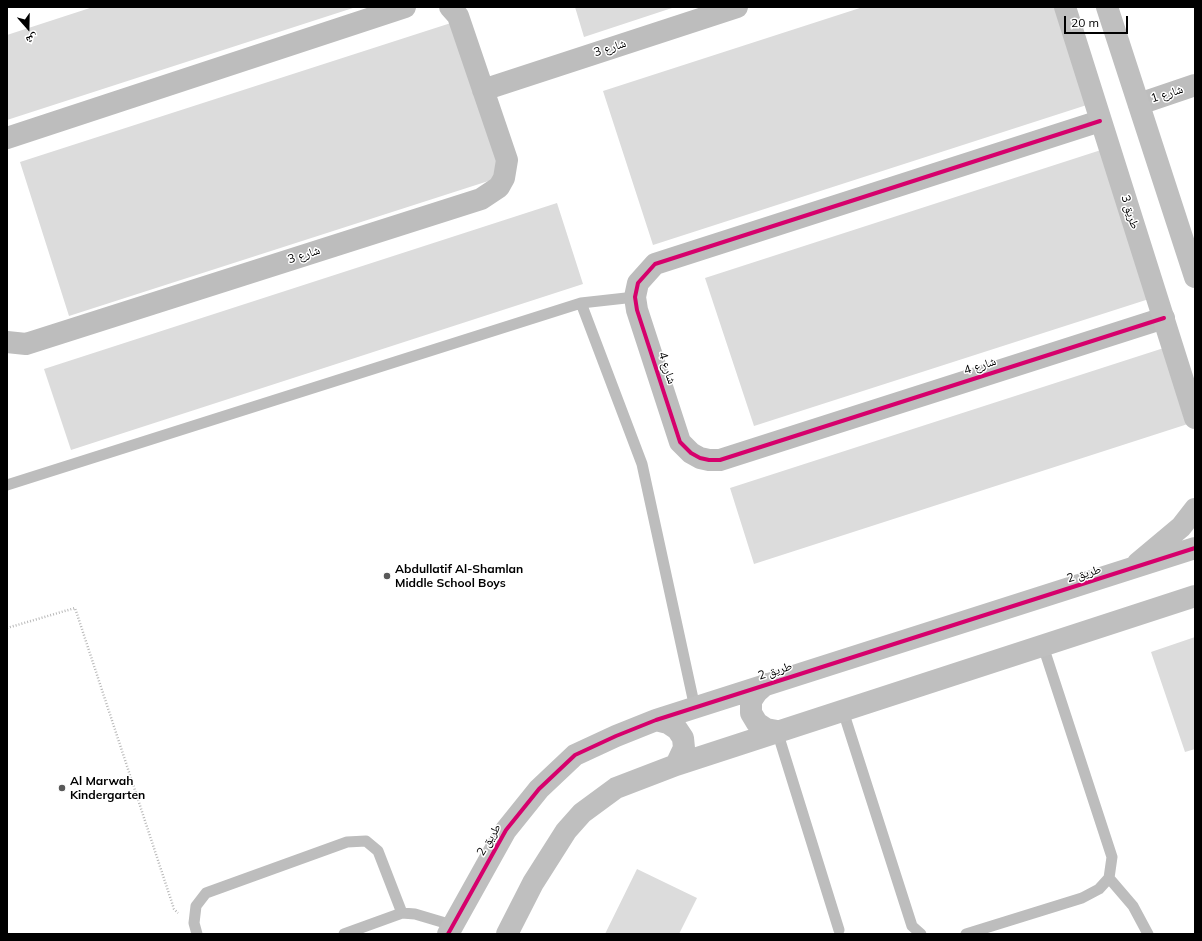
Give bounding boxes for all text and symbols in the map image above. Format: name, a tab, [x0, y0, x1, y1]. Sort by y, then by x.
north arrow	[8, 8, 48, 48]
scale bar	[1066, 8, 1130, 34]
text: 20 m	[1071, 15, 1099, 30]
text: ش	[24, 31, 40, 48]
street label: شارع 3	[592, 36, 628, 60]
street label: شارع 1	[1149, 82, 1185, 106]
street label: طريق 3	[1118, 193, 1142, 231]
street label: شارع 3	[286, 243, 322, 267]
street label: شارع 4	[655, 350, 679, 386]
street label: شارع 4	[962, 354, 998, 378]
place label: Abdullatif Al-Shamlan Middle School Boys	[395, 562, 523, 590]
street label: طريق 2	[1065, 562, 1103, 586]
marker: Abdullatif Al-Shamlan Middle School Boys	[382, 571, 392, 581]
street label: طريق 2	[756, 659, 794, 683]
place label: Al Marwah Kindergarten	[70, 774, 145, 802]
marker: Al Marwah Kindergarten	[57, 783, 67, 793]
street label: طريق 2	[474, 821, 504, 859]

